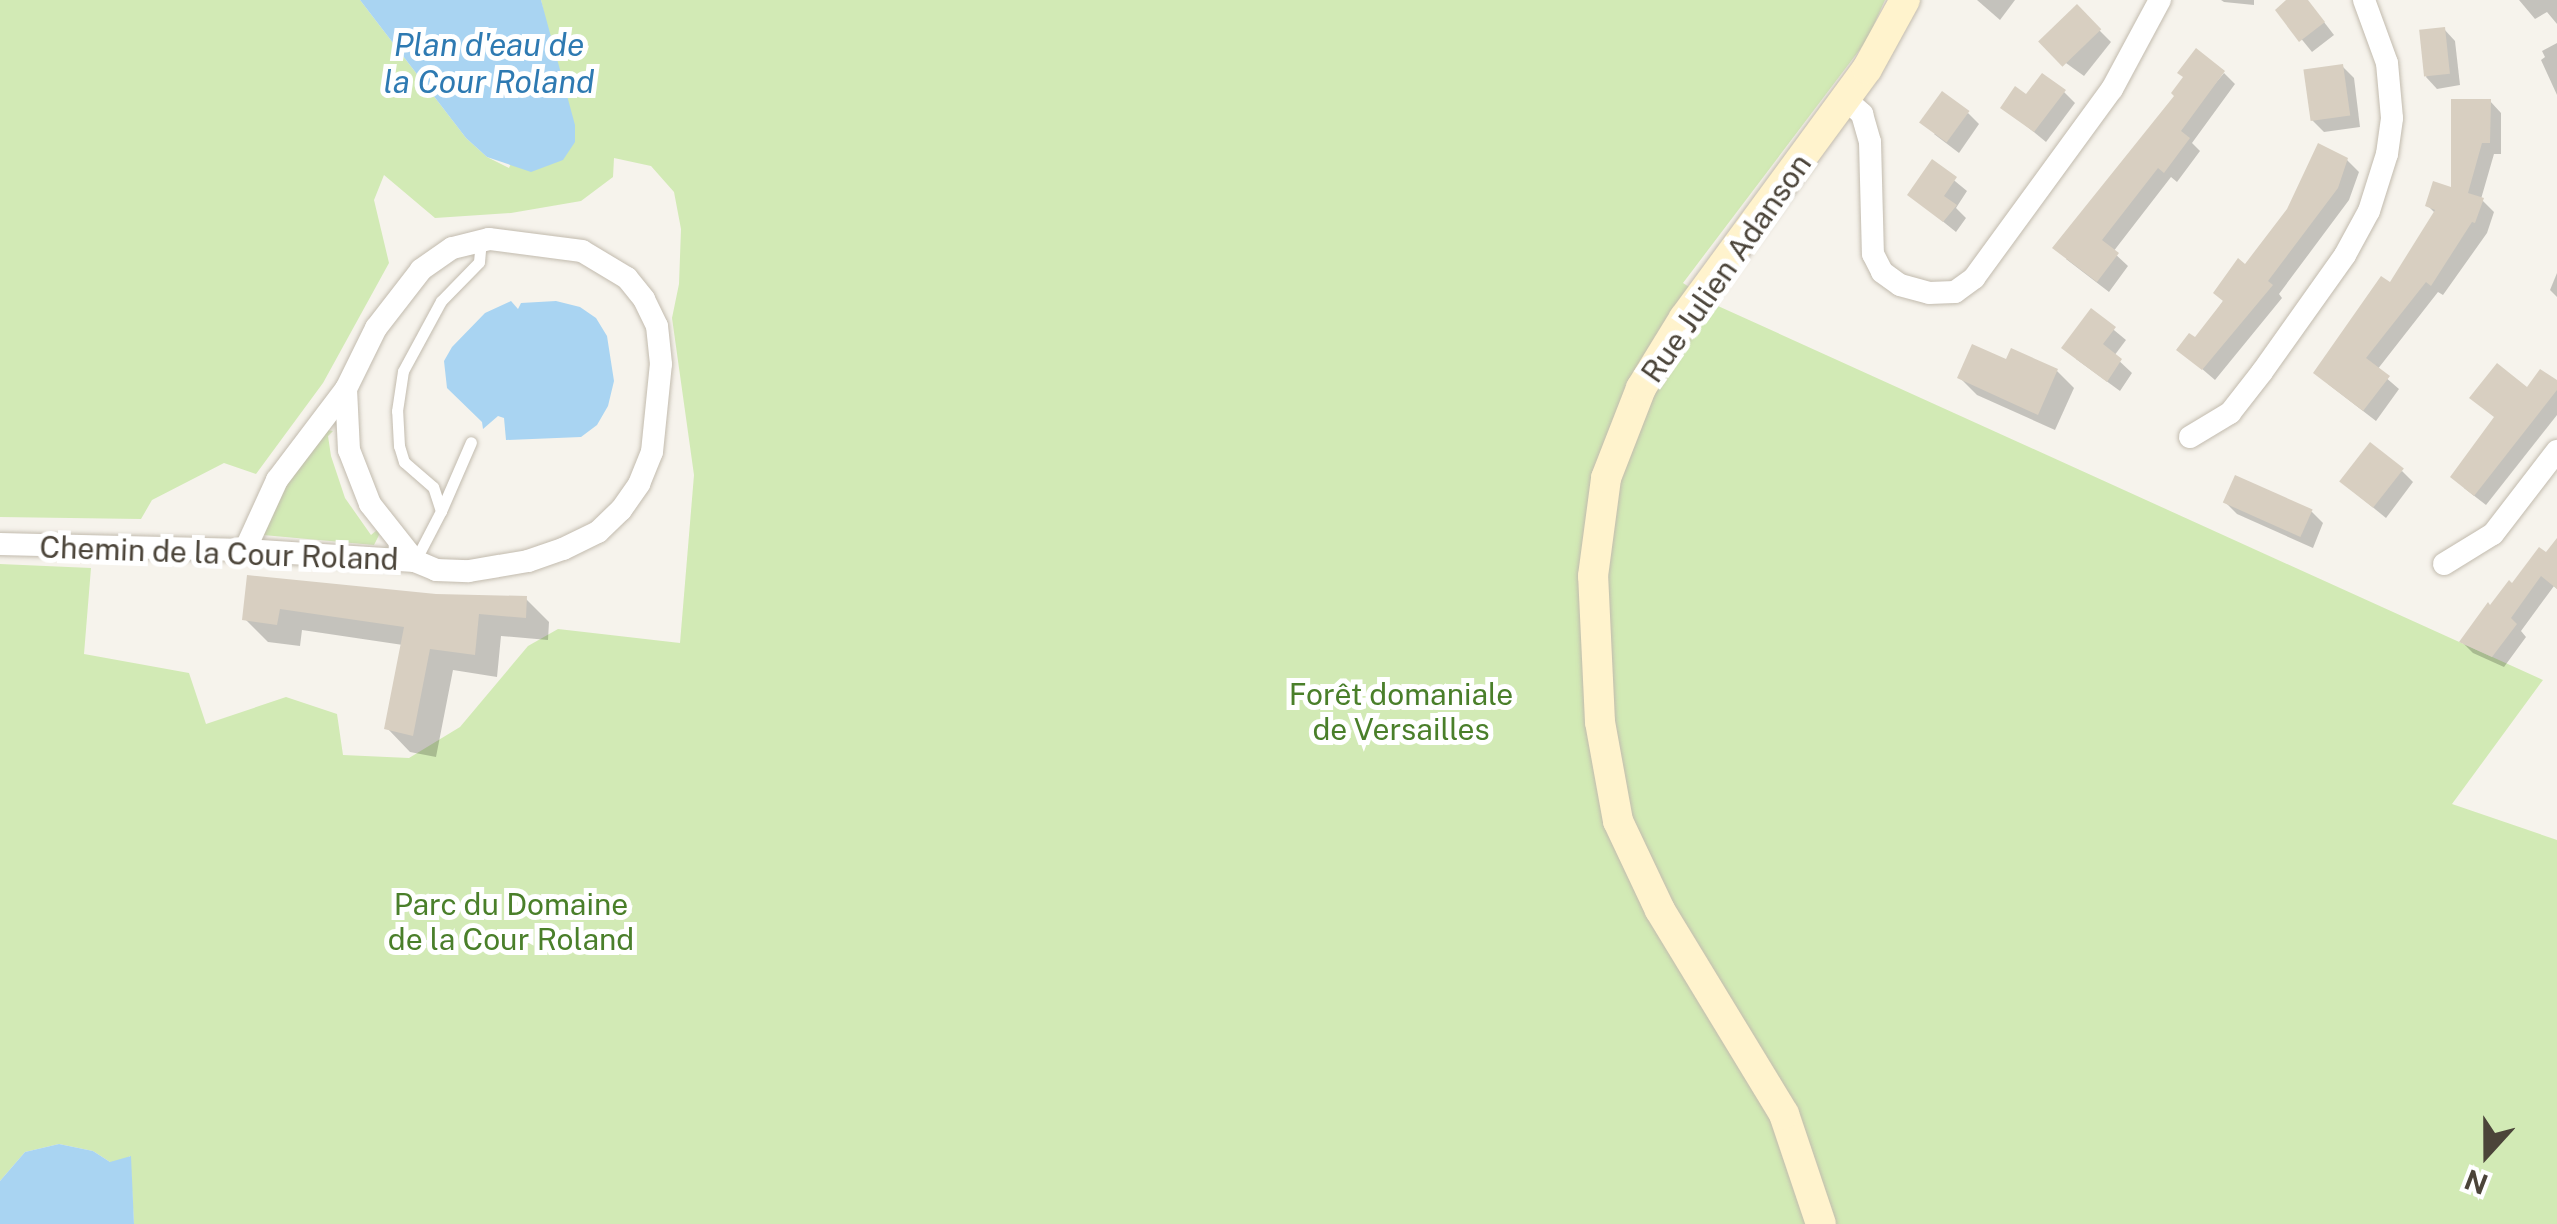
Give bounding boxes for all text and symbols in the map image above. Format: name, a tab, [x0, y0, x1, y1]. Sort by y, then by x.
water label: Plan d'eau de la Cour Roland	[383, 27, 595, 102]
street label: Rue Julien Adanson	[1634, 147, 1818, 389]
street label: Chemin de la Cour Roland	[39, 529, 399, 577]
park label: Forêt domaniale de Versailles	[1288, 676, 1514, 746]
park label: Parc du Domaine de la Cour Roland	[388, 886, 634, 956]
north arrow	[2437, 1104, 2537, 1204]
text: N	[2460, 1163, 2492, 1202]

